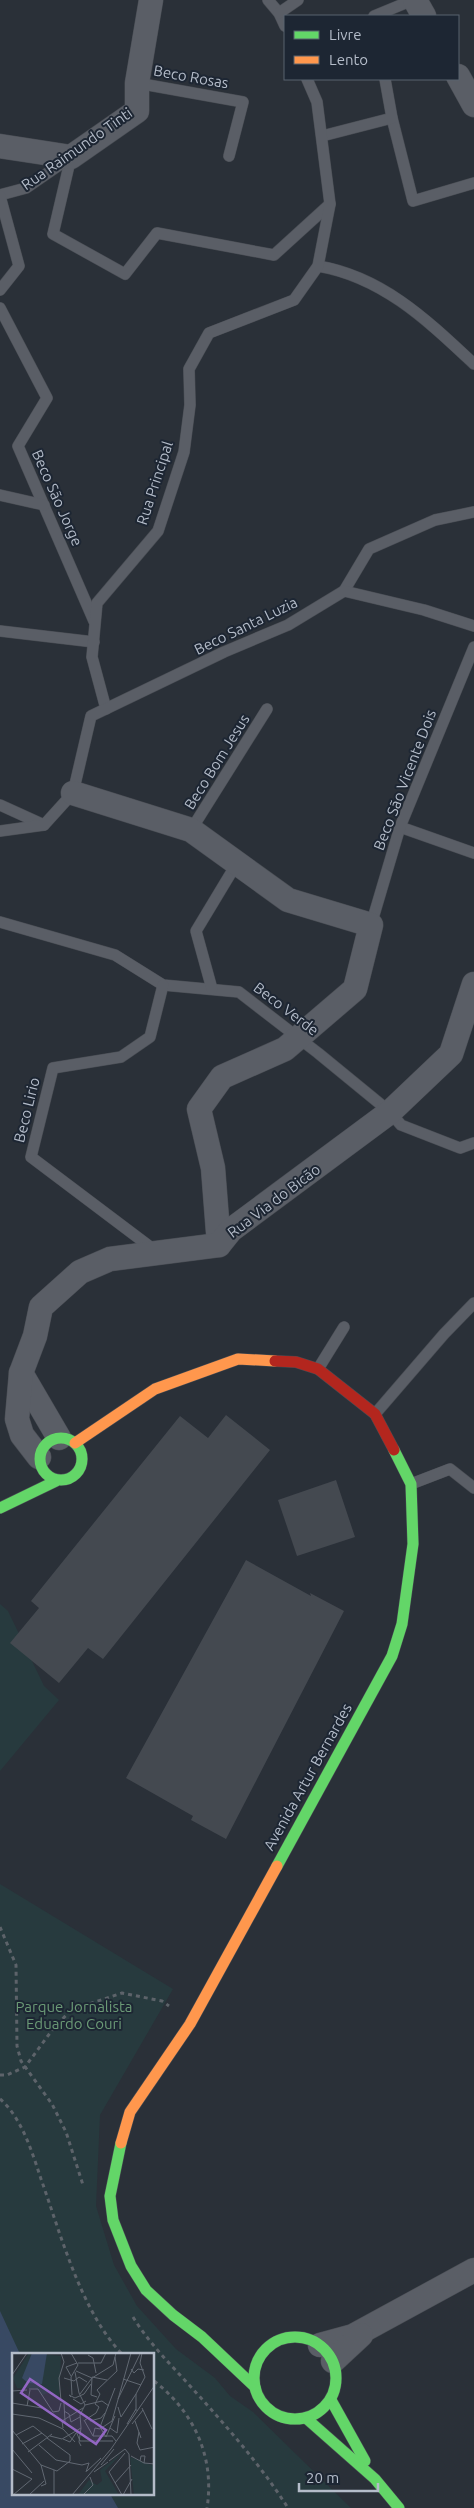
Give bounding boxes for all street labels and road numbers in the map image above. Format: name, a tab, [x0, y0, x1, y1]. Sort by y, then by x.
street label: Beco Rosas	[152, 62, 230, 91]
street label: Rua Raimundo Tinti	[18, 104, 135, 193]
street label: Rua Principal	[133, 439, 176, 527]
street label: Beco São Jorge	[29, 447, 86, 549]
street label: Beco Santa Luzia	[191, 593, 300, 658]
street label: Beco São Vicente Dois	[370, 707, 439, 853]
street label: Beco Bom Jesus	[181, 711, 253, 812]
street label: Beco Verde	[250, 979, 322, 1039]
street label: Beco Lirio	[10, 1076, 43, 1144]
street label: Rua Via do Bicão	[224, 1160, 323, 1241]
street label: Avenida Artur Bernardes	[260, 1700, 355, 1853]

